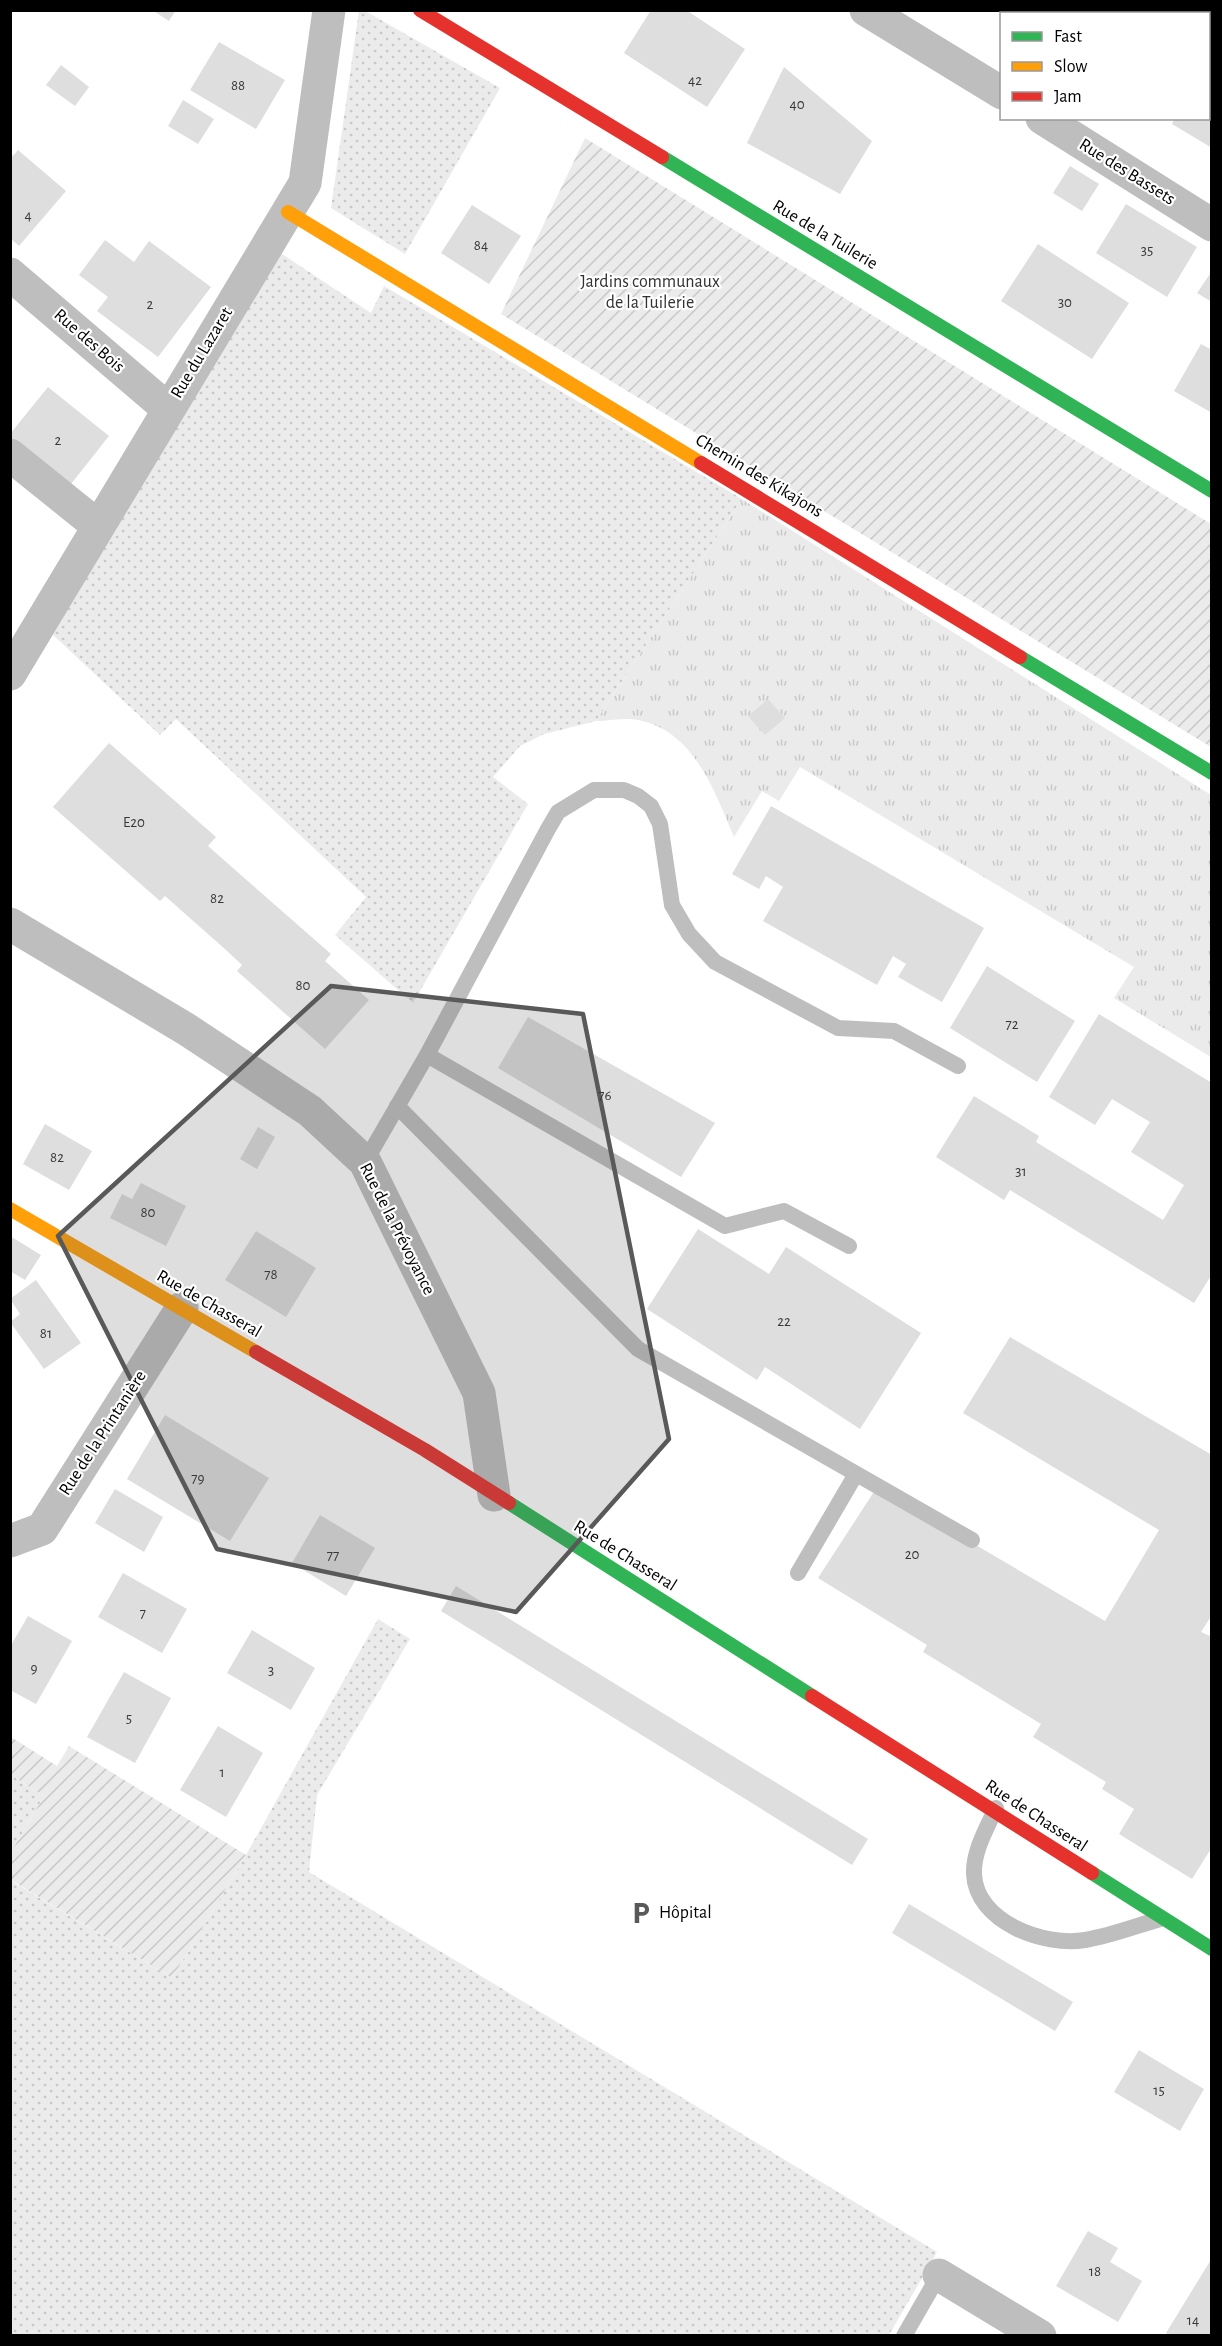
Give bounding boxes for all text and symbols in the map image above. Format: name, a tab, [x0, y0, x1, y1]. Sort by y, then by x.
legend	[1000, 12, 1210, 120]
text: Fast	[1054, 28, 1082, 46]
text: Slow	[1054, 58, 1087, 76]
house number: 42	[688, 73, 702, 88]
house number: 88	[231, 78, 245, 93]
text: Jam	[1054, 88, 1082, 106]
house number: 40	[789, 97, 805, 112]
street label: Rue des Bassets	[1076, 135, 1178, 209]
street label: Rue de la Tuilerie	[770, 197, 880, 273]
house number: 4	[24, 208, 32, 223]
house number: 84	[474, 238, 488, 253]
house number: 35	[1141, 243, 1153, 258]
park label: Jardins communaux de la Tuilerie	[580, 273, 720, 312]
house number: 30	[1058, 295, 1072, 310]
house number: 2	[147, 297, 154, 312]
street label: Rue du Lazaret	[168, 304, 236, 402]
street label: Rue des Bois	[50, 306, 128, 376]
street label: Chemin des Kikajons	[692, 431, 826, 521]
house number: 2	[55, 433, 62, 448]
house number: E20	[123, 815, 145, 830]
house number: 82	[210, 891, 224, 906]
house number: 80	[295, 978, 311, 993]
house number: 72	[1005, 1017, 1019, 1032]
house number: 76	[598, 1088, 612, 1103]
house number: 82	[50, 1150, 64, 1165]
street label: Rue de la Prévoyance	[356, 1160, 438, 1298]
house number: 31	[1015, 1164, 1027, 1179]
house number: 80	[140, 1205, 156, 1220]
street label: Rue de Chasseral	[154, 1267, 264, 1341]
house number: 78	[264, 1267, 278, 1282]
house number: 22	[777, 1314, 791, 1329]
house number: 81	[40, 1326, 52, 1341]
street label: Rue de la Printanière	[56, 1367, 150, 1499]
house number: 79	[191, 1471, 205, 1486]
street label: Rue de Chasseral	[570, 1517, 680, 1595]
house number: 20	[905, 1547, 919, 1562]
house number: 77	[327, 1548, 339, 1563]
house number: 7	[140, 1606, 146, 1621]
house number: 9	[30, 1661, 38, 1676]
house number: 3	[268, 1663, 274, 1678]
house number: 5	[126, 1711, 132, 1726]
house number: 1	[219, 1765, 225, 1780]
street label: Rue de Chasseral	[982, 1776, 1090, 1856]
parking icon: Hôpital	[628, 1900, 654, 1926]
place label: Hôpital	[659, 1904, 712, 1922]
house number: 15	[1153, 2083, 1165, 2098]
house number: 18	[1089, 2264, 1101, 2279]
house number: 14	[1187, 2313, 1199, 2328]

